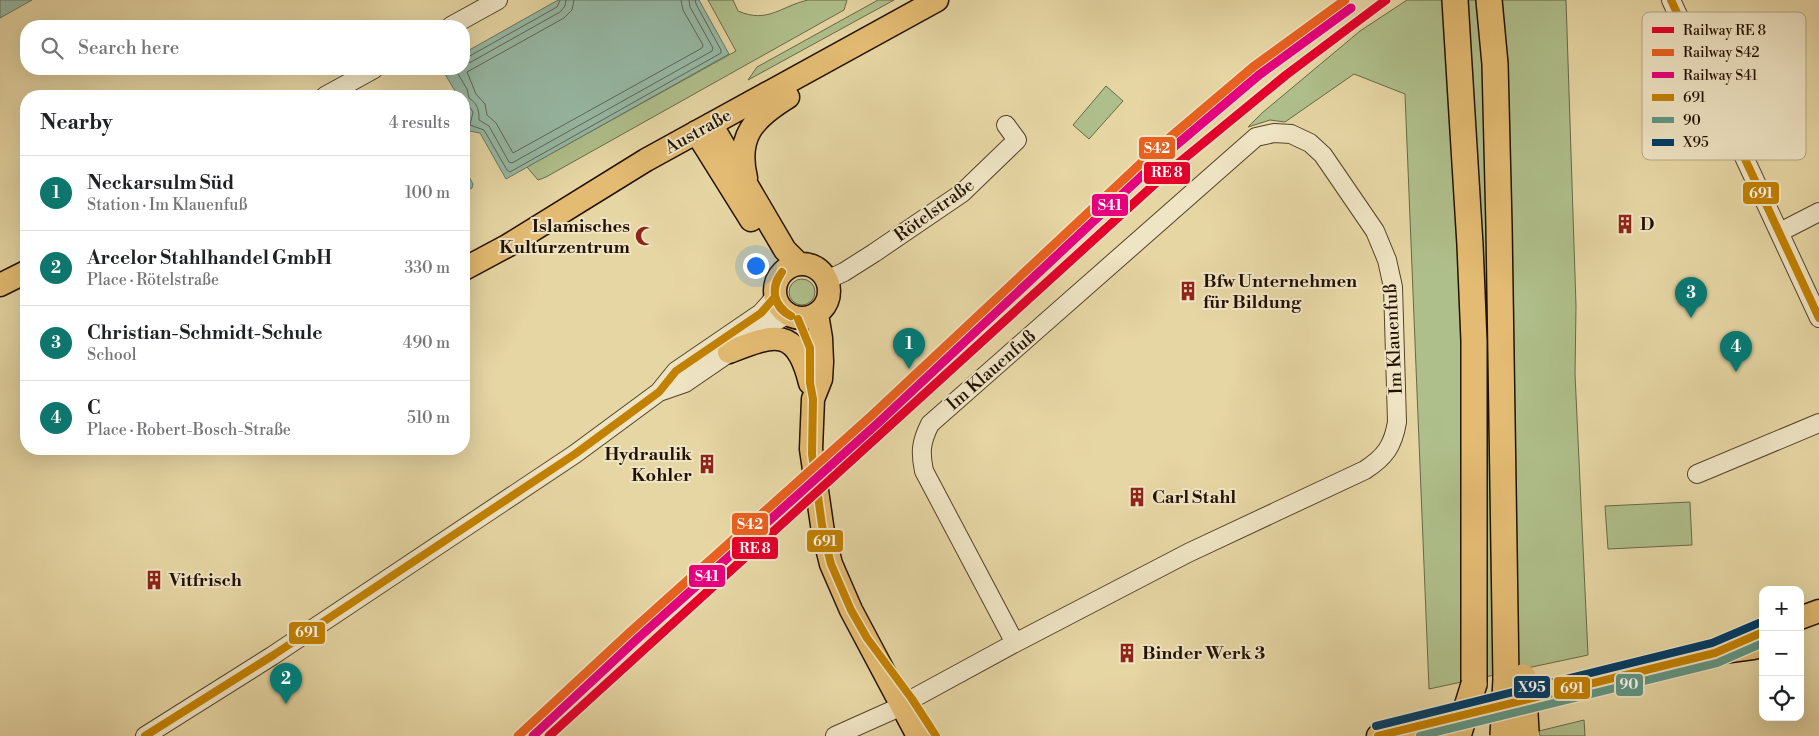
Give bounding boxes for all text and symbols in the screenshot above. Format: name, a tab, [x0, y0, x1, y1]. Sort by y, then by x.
legend	[1642, 12, 1806, 160]
search box	[20, 20, 470, 75]
text: Railway RE 8	[1683, 22, 1766, 40]
icon: search	[38, 34, 66, 62]
text: Search here	[78, 36, 179, 60]
text: Railway S42	[1683, 44, 1760, 62]
text: Railway S41	[1683, 67, 1758, 85]
text: 691	[1683, 89, 1706, 107]
street label: Austraße	[660, 104, 736, 160]
text: Nearby	[40, 110, 113, 136]
text: 90	[1683, 112, 1701, 130]
text: 4 results	[389, 113, 450, 133]
text: X95	[1682, 134, 1709, 152]
line badge: S42	[1138, 136, 1176, 160]
text: S42	[1144, 140, 1170, 158]
line badge: RE 8	[1143, 161, 1191, 185]
text: RE 8	[1151, 164, 1183, 182]
text: Neckarsulm Süd	[87, 171, 234, 195]
street label: Rötelstraße	[890, 174, 979, 247]
line badge: 691	[1742, 181, 1780, 205]
text: 1	[52, 183, 60, 203]
text: 100 m	[405, 183, 450, 203]
text: 691	[1749, 185, 1773, 203]
line badge: S41	[1091, 193, 1129, 217]
text: Station · Im Klauenfuß	[87, 195, 247, 215]
text: S41	[1098, 197, 1122, 215]
building icon: D	[1614, 213, 1636, 235]
place label: D	[1640, 213, 1654, 236]
place label: Islamisches Kulturzentrum	[499, 215, 631, 259]
mosque icon: Islamisches Kulturzentrum	[634, 225, 656, 247]
text: Arcelor Stahlhandel GmbH	[87, 246, 332, 270]
your location	[743, 253, 769, 279]
text: 2	[51, 258, 61, 278]
text: 330 m	[404, 258, 450, 278]
text: Place · Rötelstraße	[87, 270, 219, 290]
place label: Bfw Unternehmen für Bildung	[1203, 270, 1357, 314]
pin: 3	[1675, 277, 1707, 318]
building icon: Bfw Unternehmen für Bildung	[1177, 280, 1199, 302]
street label: Im Klauenfuß	[1379, 283, 1408, 395]
text: Christian-Schmidt-Schule	[87, 321, 322, 345]
street label: Im Klauenfuß	[942, 325, 1041, 415]
pin: 1	[893, 328, 925, 369]
pin: 4	[1720, 331, 1752, 372]
text: 3	[51, 333, 61, 353]
text: 490 m	[403, 333, 450, 353]
text: School	[87, 345, 136, 365]
text: C	[87, 396, 101, 420]
text: 4	[51, 408, 61, 428]
text: 510 m	[407, 408, 450, 428]
text: Place · Robert-Bosch-Straße	[87, 420, 291, 440]
place label: Hydraulik Kohler	[605, 443, 693, 487]
building icon: Hydraulik Kohler	[696, 453, 718, 475]
building icon: Carl Stahl	[1126, 486, 1148, 508]
place label: Carl Stahl	[1152, 486, 1236, 509]
line badge: S42	[731, 512, 769, 536]
text: S42	[737, 516, 763, 534]
line badge: 691	[806, 529, 844, 553]
text: 691	[813, 533, 837, 551]
line badge: RE 8	[731, 536, 779, 560]
text: RE 8	[739, 540, 771, 558]
line badge: S41	[688, 564, 726, 588]
text: S41	[695, 568, 719, 586]
building icon: Vitfrisch	[143, 569, 165, 591]
place label: Vitfrisch	[168, 569, 242, 592]
map controls	[1759, 586, 1804, 721]
button: +	[1759, 586, 1804, 631]
line badge: 691	[288, 621, 326, 645]
text: 691	[295, 624, 319, 642]
button: −	[1759, 631, 1804, 676]
building icon: Binder Werk 3	[1116, 642, 1138, 664]
place label: Binder Werk 3	[1142, 642, 1266, 665]
pin: 2	[270, 663, 302, 704]
line badge: 90	[1615, 673, 1644, 697]
line badge: X95	[1513, 675, 1551, 699]
line badge: 691	[1553, 676, 1591, 700]
text: 90	[1620, 676, 1639, 694]
button: locate	[1759, 676, 1804, 721]
text: X95	[1517, 679, 1546, 697]
text: 691	[1560, 680, 1584, 698]

